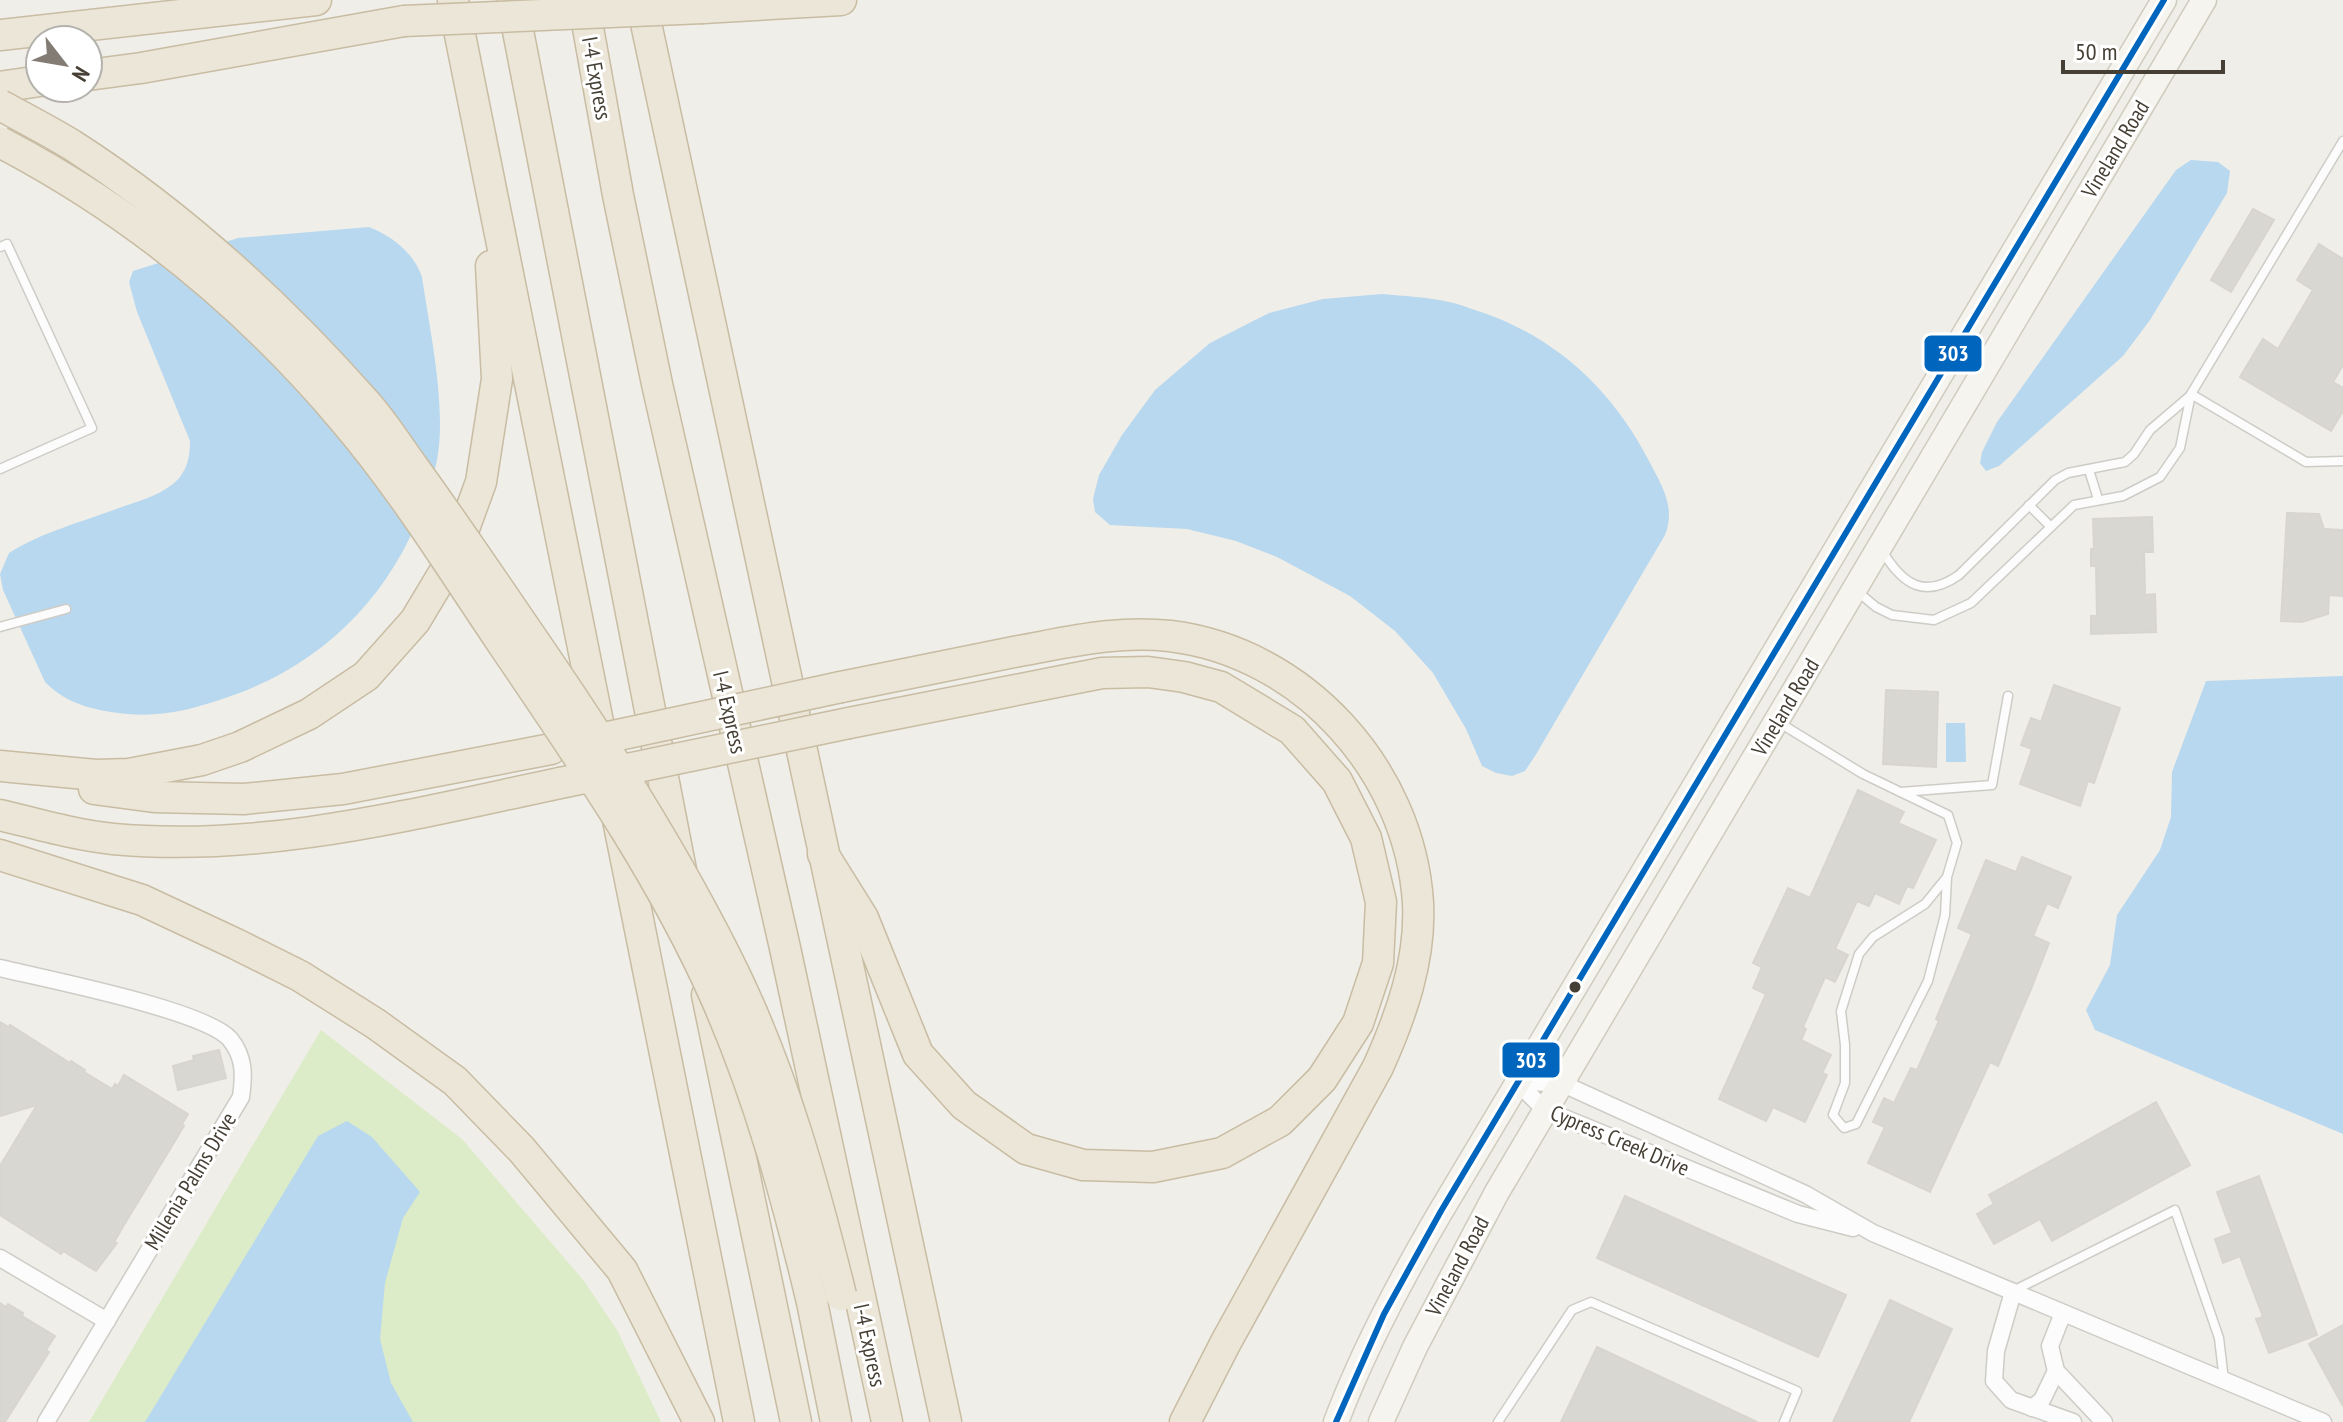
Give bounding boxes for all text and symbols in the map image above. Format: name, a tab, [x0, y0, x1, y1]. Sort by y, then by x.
north arrow	[24, 24, 104, 104]
scale bar	[2063, 24, 2223, 74]
street label: I-4 Express	[576, 34, 618, 122]
text: 50 m	[2075, 36, 2117, 67]
text: N	[66, 62, 96, 87]
street label: Vineland Road	[2074, 95, 2155, 204]
line badge: 303	[1923, 334, 1983, 373]
text: 303	[1937, 339, 1969, 367]
street label: Vineland Road	[1744, 653, 1825, 762]
street label: I-4 Express	[707, 668, 753, 756]
unlabelled marker	[1567, 979, 1583, 995]
line badge: 303	[1501, 1041, 1561, 1079]
text: 303	[1515, 1046, 1547, 1074]
street label: Cypress Creek Drive	[1546, 1098, 1694, 1182]
street label: Millenia Palms Drive	[138, 1107, 242, 1255]
street label: Vineland Road	[1419, 1211, 1495, 1322]
street label: I-4 Express	[848, 1301, 892, 1389]

